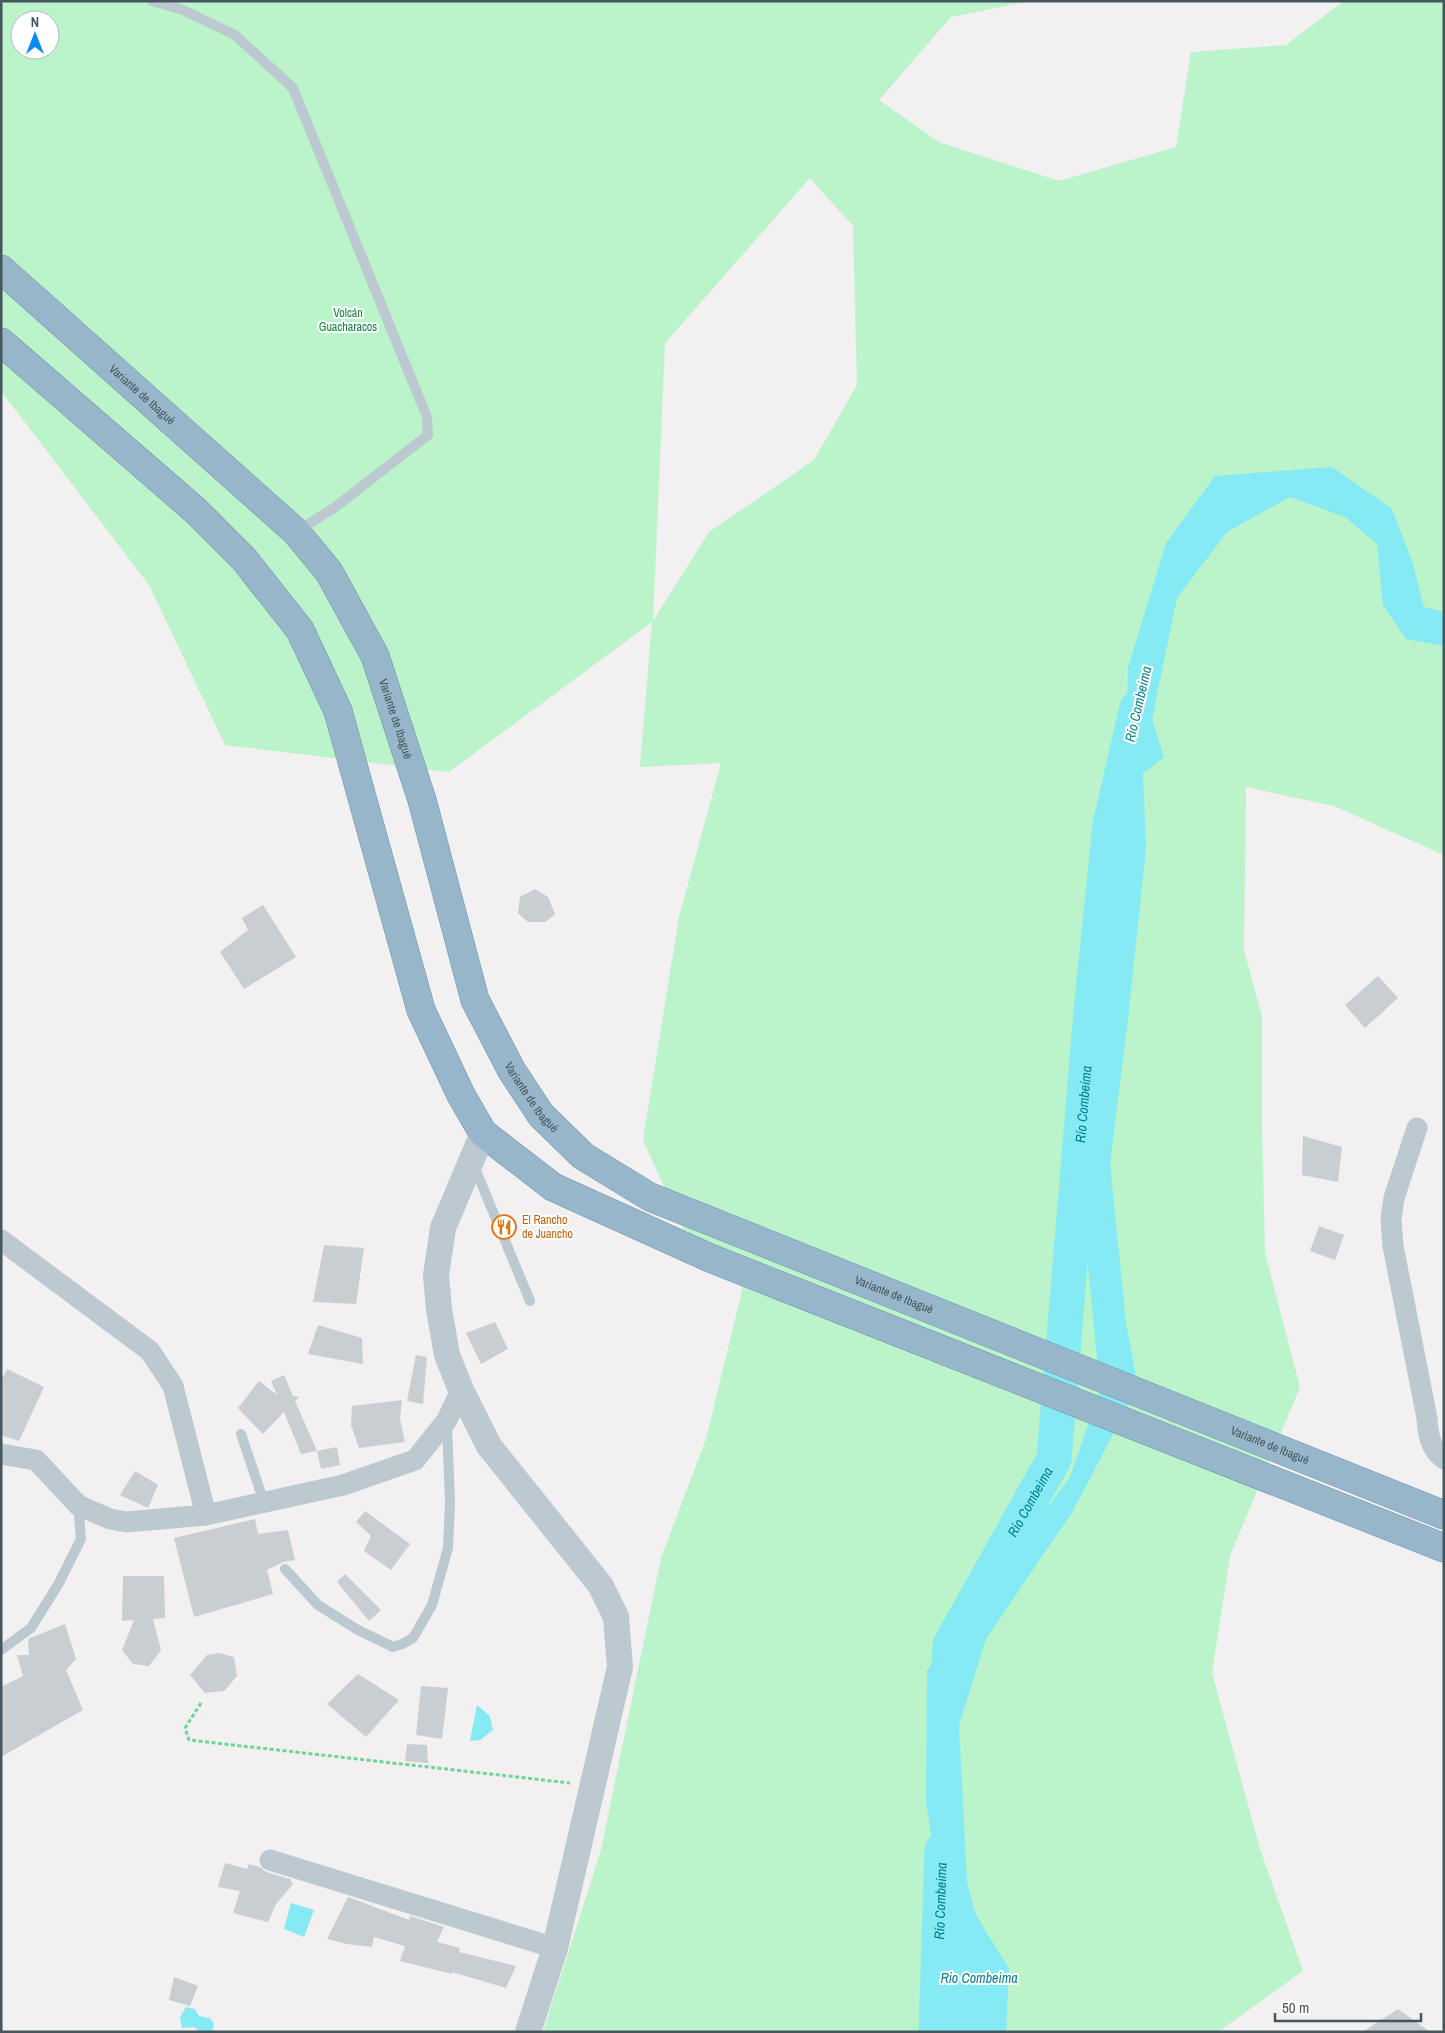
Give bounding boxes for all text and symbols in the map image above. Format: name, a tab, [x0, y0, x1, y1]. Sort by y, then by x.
north arrow	[10, 10, 60, 60]
text: N	[31, 13, 39, 31]
park label: Volcán Guacharacos	[319, 305, 377, 335]
street label: Variante de Ibagué	[106, 361, 178, 428]
water label: Río Combeima	[1121, 664, 1155, 744]
street label: Variante de Ibagué	[375, 677, 416, 761]
street label: Variante de Ibagué	[501, 1059, 562, 1136]
water label: Río Combeima	[1071, 1065, 1095, 1144]
place label: El Rancho de Juancho	[522, 1212, 573, 1242]
restaurant icon: El Rancho de Juancho	[491, 1214, 517, 1240]
street label: Variante de Ibagué	[852, 1272, 936, 1318]
street label: Variante de Ibagué	[1228, 1422, 1312, 1468]
water label: Río Combeima	[1003, 1464, 1057, 1540]
water label: Río Combeima	[930, 1862, 951, 1940]
water label: Rio Combeima	[940, 1969, 1018, 1987]
scale bar	[1275, 1990, 1421, 2022]
text: 50 m	[1282, 1997, 1309, 2018]

